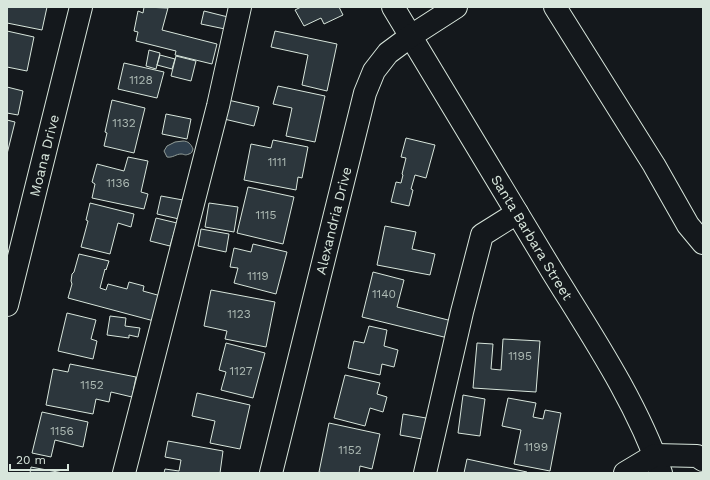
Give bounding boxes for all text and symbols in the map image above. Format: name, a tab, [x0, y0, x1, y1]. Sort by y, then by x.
house number: 1128	[129, 73, 153, 87]
street label: Moana Drive	[26, 113, 62, 198]
house number: 1132	[112, 116, 136, 130]
house number: 1111	[268, 155, 286, 169]
street label: Alexandria Drive	[312, 165, 354, 276]
street label: Santa Barbara Street	[488, 172, 576, 303]
house number: 1136	[106, 176, 130, 190]
house number: 1115	[255, 208, 277, 222]
house number: 1119	[247, 269, 269, 283]
house number: 1140	[372, 287, 396, 301]
house number: 1123	[227, 307, 251, 321]
house number: 1195	[508, 349, 532, 363]
house number: 1127	[230, 364, 253, 378]
house number: 1152	[80, 378, 104, 392]
house number: 1156	[50, 424, 74, 438]
house number: 1199	[524, 440, 548, 454]
house number: 1152	[338, 443, 362, 457]
scale bar	[10, 446, 68, 472]
text: 20 m	[16, 453, 46, 467]

